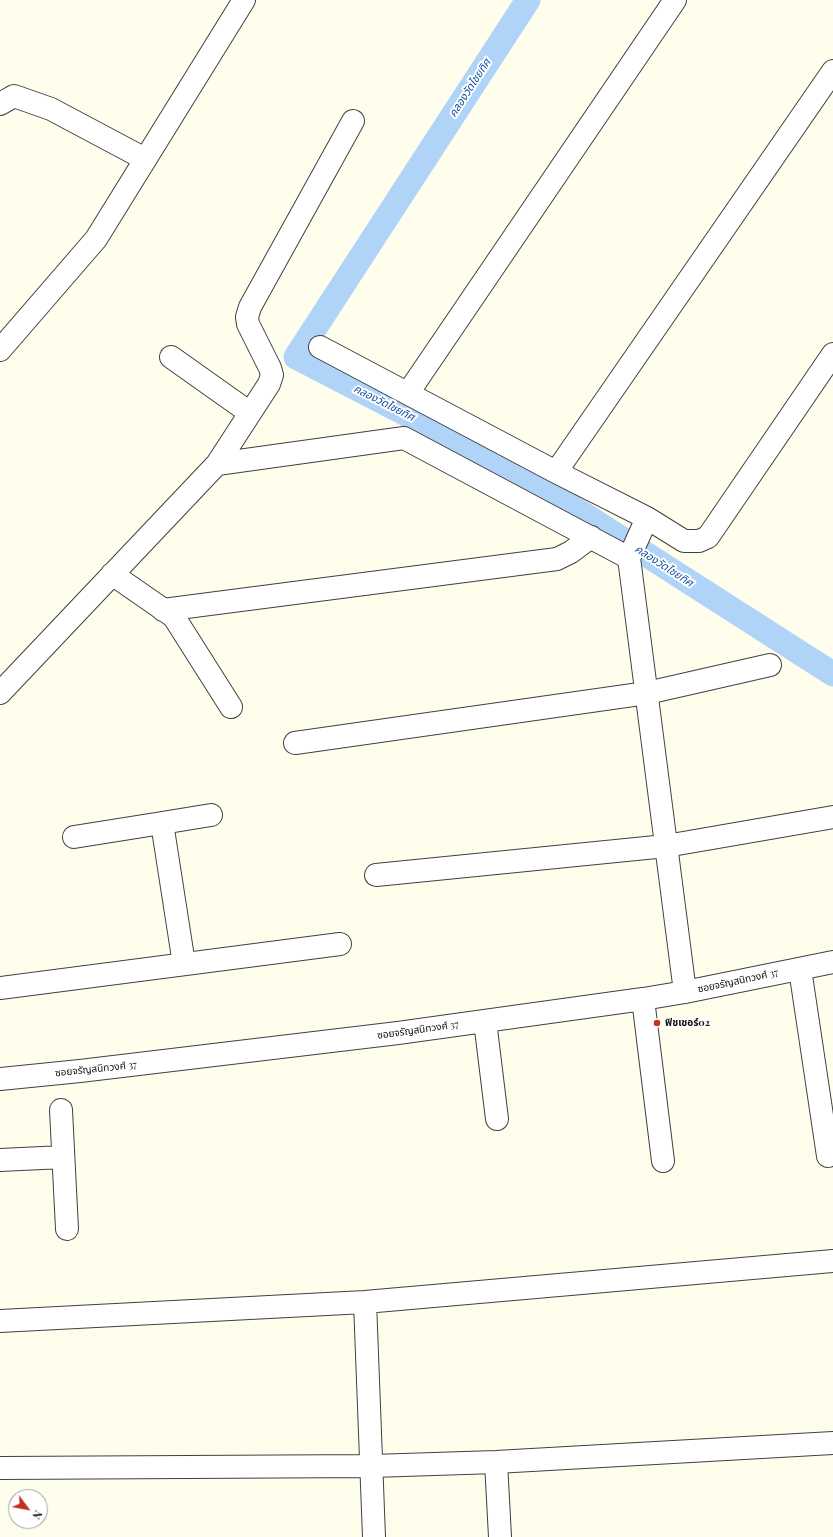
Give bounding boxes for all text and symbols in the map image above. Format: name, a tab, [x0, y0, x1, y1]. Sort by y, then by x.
water label: คลองวัดไชยทิศ	[446, 56, 494, 120]
water label: คลองวัดไชยทิศ	[351, 382, 417, 424]
water label: คลองวัดไชยทิศ	[632, 542, 696, 590]
street label: ซอยจรัญสนิทวงศ์ 37	[697, 967, 779, 995]
place label: ฟิชเชอร์02	[665, 1017, 710, 1029]
street label: ซอยจรัญสนิทวงศ์ 37	[377, 1018, 459, 1042]
marker: ฟิชเชอร์02	[652, 1018, 662, 1028]
street label: ซอยจรัญสนิทวงศ์ 37	[55, 1059, 137, 1079]
north arrow	[8, 1489, 48, 1529]
text: N	[29, 1508, 46, 1522]

